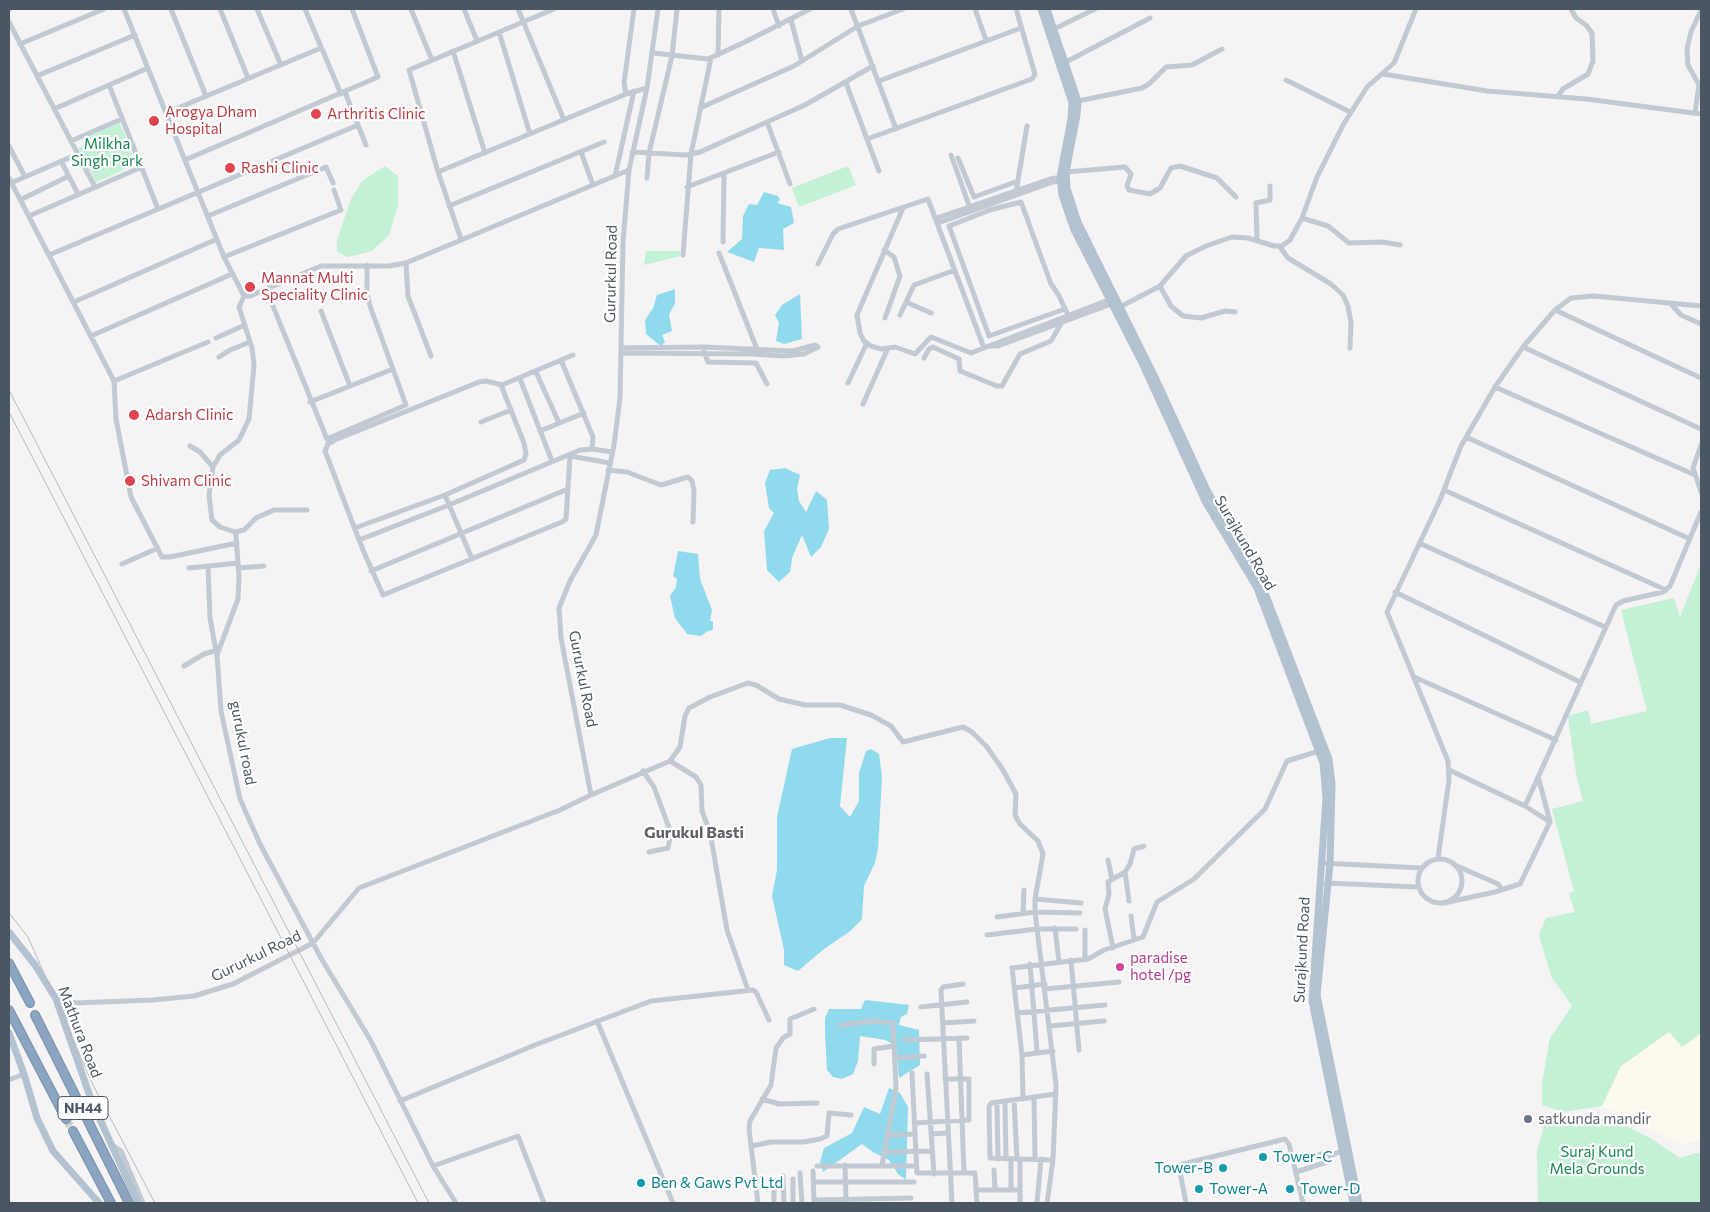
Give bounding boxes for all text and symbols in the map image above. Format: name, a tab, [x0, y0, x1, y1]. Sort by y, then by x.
place label: Arogya Dham Hospital	[165, 103, 257, 138]
place label: Arthritis Clinic	[327, 105, 425, 123]
marker: Arthritis Clinic	[309, 107, 323, 121]
marker: Arogya Dham Hospital	[147, 114, 161, 128]
park label: Milkha Singh Park	[71, 135, 143, 170]
place label: Rashi Clinic	[241, 159, 319, 177]
marker: Rashi Clinic	[223, 161, 237, 175]
street label: Gururkul Road	[601, 225, 621, 323]
place label: Mannat Multi Speciality Clinic	[261, 269, 368, 304]
marker: Mannat Multi Speciality Clinic	[243, 280, 257, 294]
place label: Adarsh Clinic	[145, 406, 233, 424]
marker: Adarsh Clinic	[127, 408, 141, 422]
place label: Shivam Clinic	[141, 472, 231, 490]
marker: Shivam Clinic	[123, 474, 137, 488]
street label: Surajkund Road	[1211, 492, 1279, 594]
street label: Gururkul Road	[565, 629, 601, 729]
street label: gurukul road	[226, 699, 260, 787]
district label: Gurukul Basti	[644, 823, 744, 843]
street label: Surajkund Road	[1290, 896, 1314, 1004]
street label: Gururkul Road	[208, 926, 304, 986]
place label: paradise hotel /pg	[1130, 949, 1191, 984]
marker: paradise hotel /pg	[1114, 961, 1126, 973]
street label: Mathura Road	[54, 984, 106, 1080]
road number: NH44	[58, 1096, 108, 1120]
place label: satkunda mandir	[1538, 1110, 1651, 1128]
marker: satkunda mandir	[1522, 1113, 1534, 1125]
park label: Suraj Kund Mela Grounds	[1550, 1143, 1644, 1178]
place label: Tower-C	[1273, 1148, 1332, 1166]
marker: Tower-C	[1257, 1151, 1269, 1163]
place label: Tower-B	[1154, 1159, 1213, 1177]
marker: Tower-B	[1217, 1162, 1229, 1174]
place label: Ben & Gaws Pvt Ltd	[651, 1174, 783, 1192]
marker: Ben & Gaws Pvt Ltd	[635, 1177, 647, 1189]
place label: Tower-A	[1209, 1180, 1268, 1198]
place label: Tower-D	[1300, 1180, 1360, 1198]
marker: Tower-A	[1193, 1183, 1205, 1195]
marker: Tower-D	[1284, 1183, 1296, 1195]

